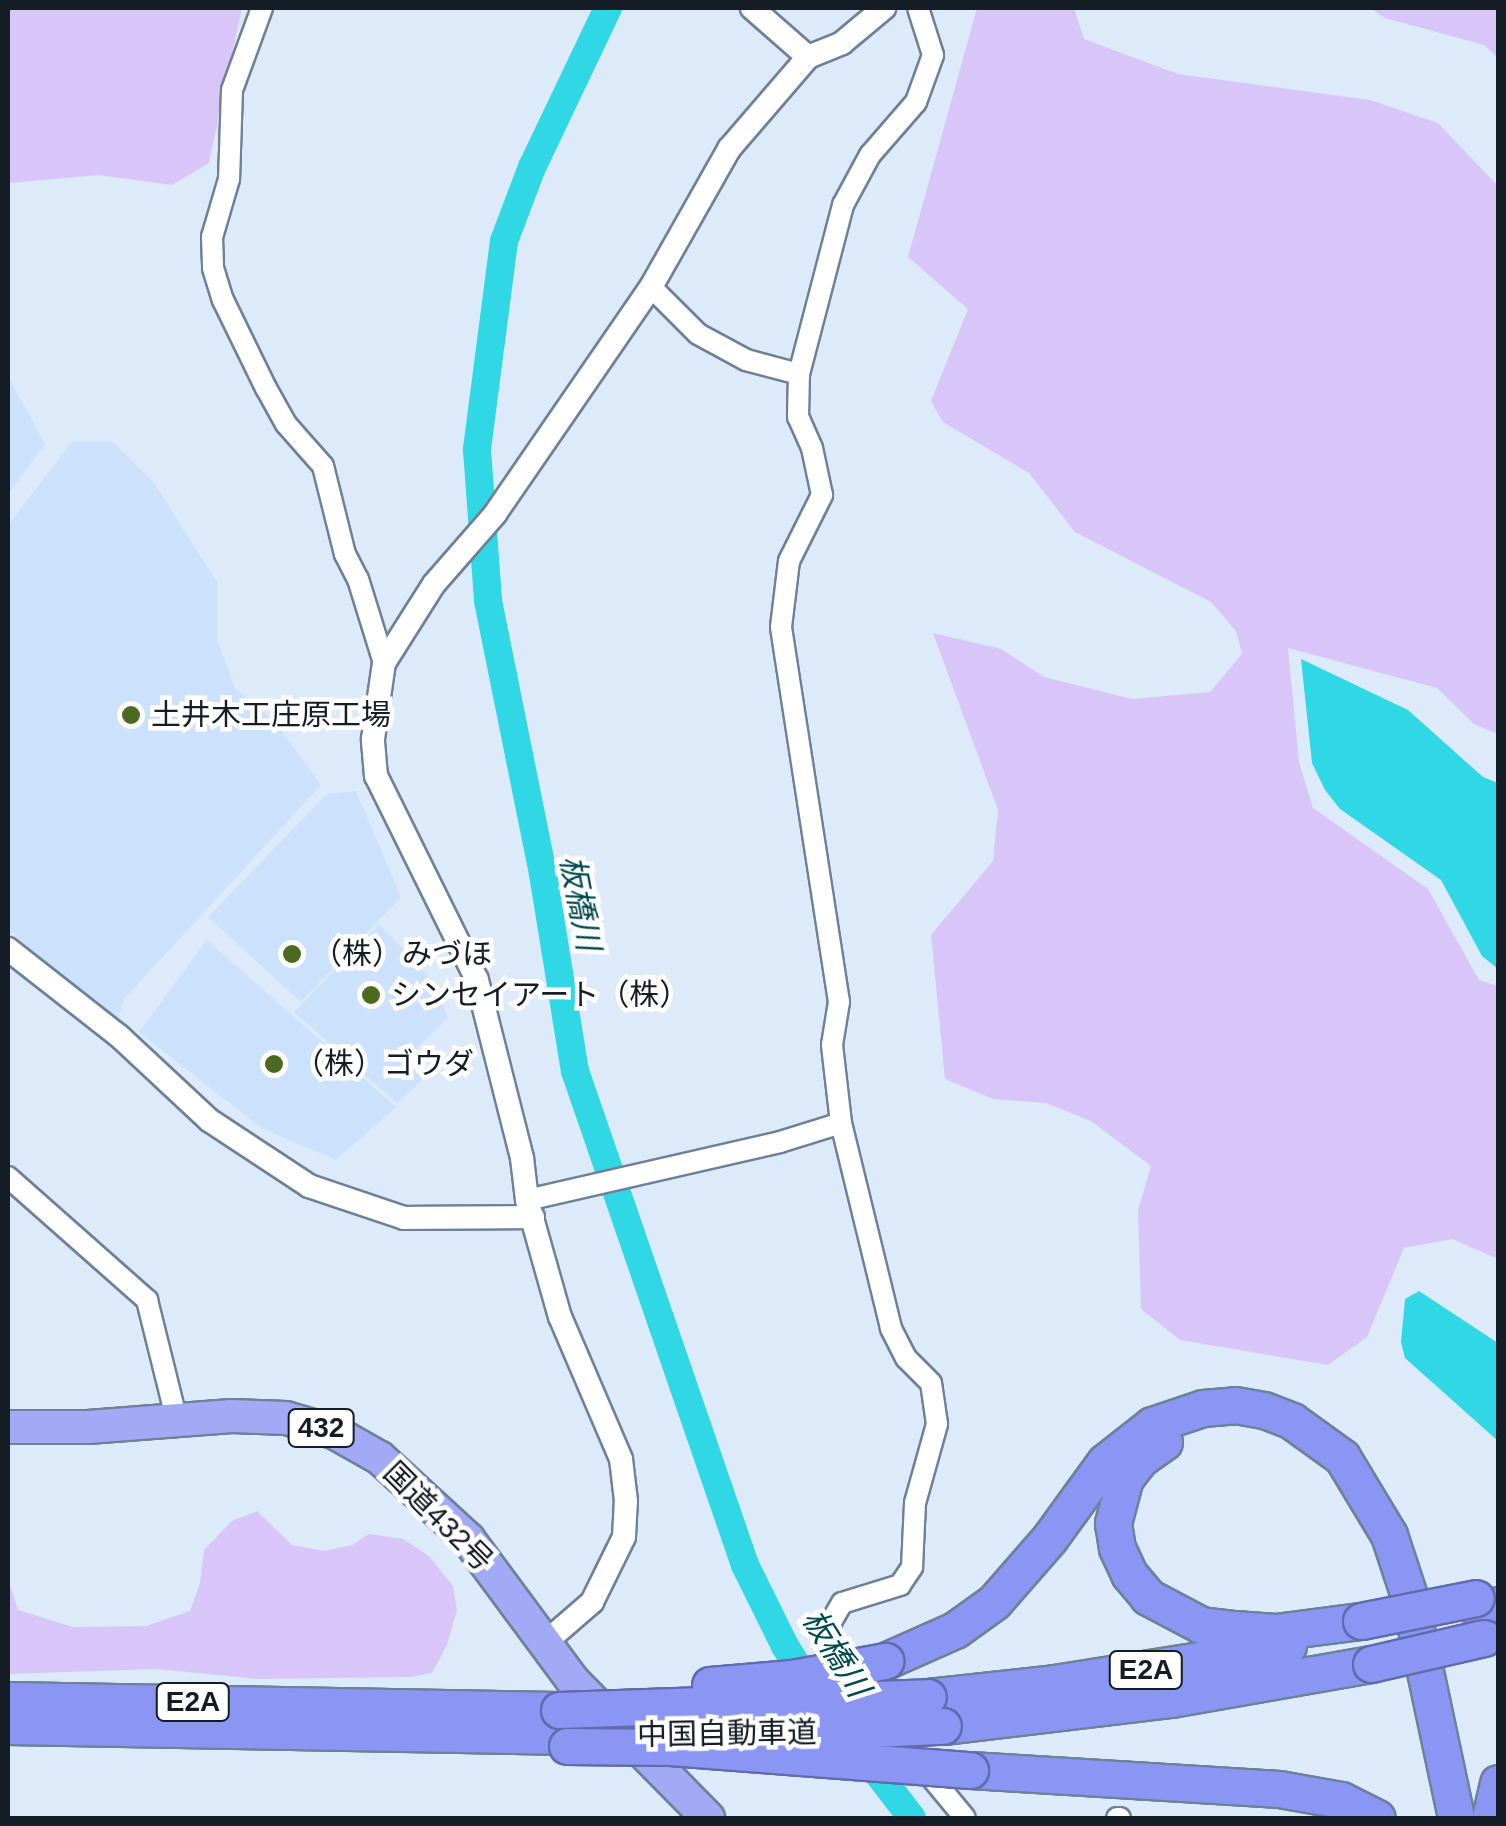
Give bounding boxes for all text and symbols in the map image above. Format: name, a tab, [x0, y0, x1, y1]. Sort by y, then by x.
place label: 土井木工庄原工場	[151, 697, 391, 733]
marker: 土井木工庄原工場	[120, 704, 142, 726]
water label: 板橋川	[552, 852, 608, 954]
place label: （株）みづほ	[312, 936, 492, 972]
marker: （株）みづほ	[281, 943, 303, 965]
place label: シンセイアート（株）	[391, 977, 689, 1013]
marker: シンセイアート（株）	[360, 984, 382, 1006]
place label: （株）ゴウダ	[294, 1046, 474, 1082]
marker: （株）ゴウダ	[263, 1053, 285, 1075]
road number: 432	[286, 1405, 356, 1451]
street label: 国道432号	[376, 1455, 500, 1579]
water label: 板橋川	[794, 1602, 878, 1704]
road number: E2A	[1108, 1647, 1184, 1693]
road number: E2A	[156, 1679, 230, 1725]
street label: 中国自動車道	[637, 1714, 817, 1754]

